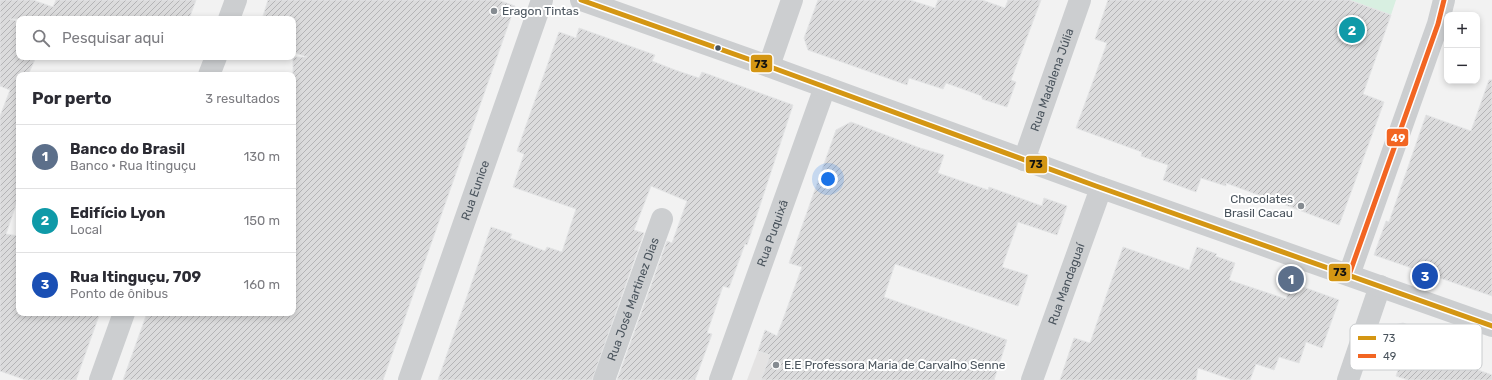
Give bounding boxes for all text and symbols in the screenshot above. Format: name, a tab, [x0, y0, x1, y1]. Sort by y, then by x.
place label: Eragon Tintas	[502, 4, 579, 18]
marker: Eragon Tintas	[489, 6, 499, 16]
map controls	[1444, 12, 1480, 84]
button: +	[1444, 12, 1480, 48]
pin: 2	[1339, 15, 1365, 45]
search box	[16, 16, 296, 60]
street label: Rua Madalena Júlia	[1028, 26, 1077, 133]
icon: search	[30, 27, 52, 49]
text: Pesquisar aqui	[62, 29, 164, 47]
unlabelled marker	[713, 43, 723, 53]
button: −	[1444, 48, 1480, 84]
line badge: 73	[750, 54, 773, 73]
text: 73	[754, 58, 768, 71]
text: Por perto	[32, 88, 112, 108]
text: 3 resultados	[205, 91, 280, 106]
line badge: 49	[1386, 128, 1409, 147]
text: 49	[1391, 132, 1405, 145]
text: Banco do Brasil	[70, 140, 185, 158]
text: 1	[42, 149, 48, 164]
text: 130 m	[244, 149, 280, 164]
line badge: 73	[1025, 155, 1048, 174]
text: Banco · Rua Itinguçu	[70, 158, 196, 173]
street label: Rua Eunice	[458, 158, 492, 222]
text: 73	[1029, 158, 1043, 171]
your location	[818, 169, 838, 189]
place label: Chocolates Brasil Cacau	[1224, 192, 1293, 220]
street label: Rua Puquixã	[754, 198, 791, 268]
marker: Chocolates Brasil Cacau	[1296, 201, 1306, 211]
text: Edifício Lyon	[70, 204, 165, 222]
text: 2	[41, 213, 49, 228]
text: 150 m	[244, 213, 280, 228]
text: Local	[70, 222, 102, 237]
street label: Rua José Martinez Dias	[604, 235, 662, 363]
street label: Rua Mandaguaí	[1045, 240, 1088, 327]
pin: 3	[1412, 261, 1438, 291]
line badge: 73	[1328, 263, 1351, 282]
pin: 1	[1278, 264, 1304, 294]
text: 73	[1333, 266, 1347, 279]
text: Rua Itinguçu, 709	[70, 268, 201, 286]
text: 3	[41, 277, 49, 292]
text: 160 m	[244, 277, 280, 292]
text: Ponto de ônibus	[70, 286, 168, 301]
legend	[1350, 324, 1482, 370]
text: 73	[1383, 332, 1396, 345]
text: 49	[1383, 350, 1396, 363]
place label: E.E Professora Maria de Carvalho Senne	[784, 358, 1006, 372]
marker: E.E Professora Maria de Carvalho Senne	[771, 360, 781, 370]

